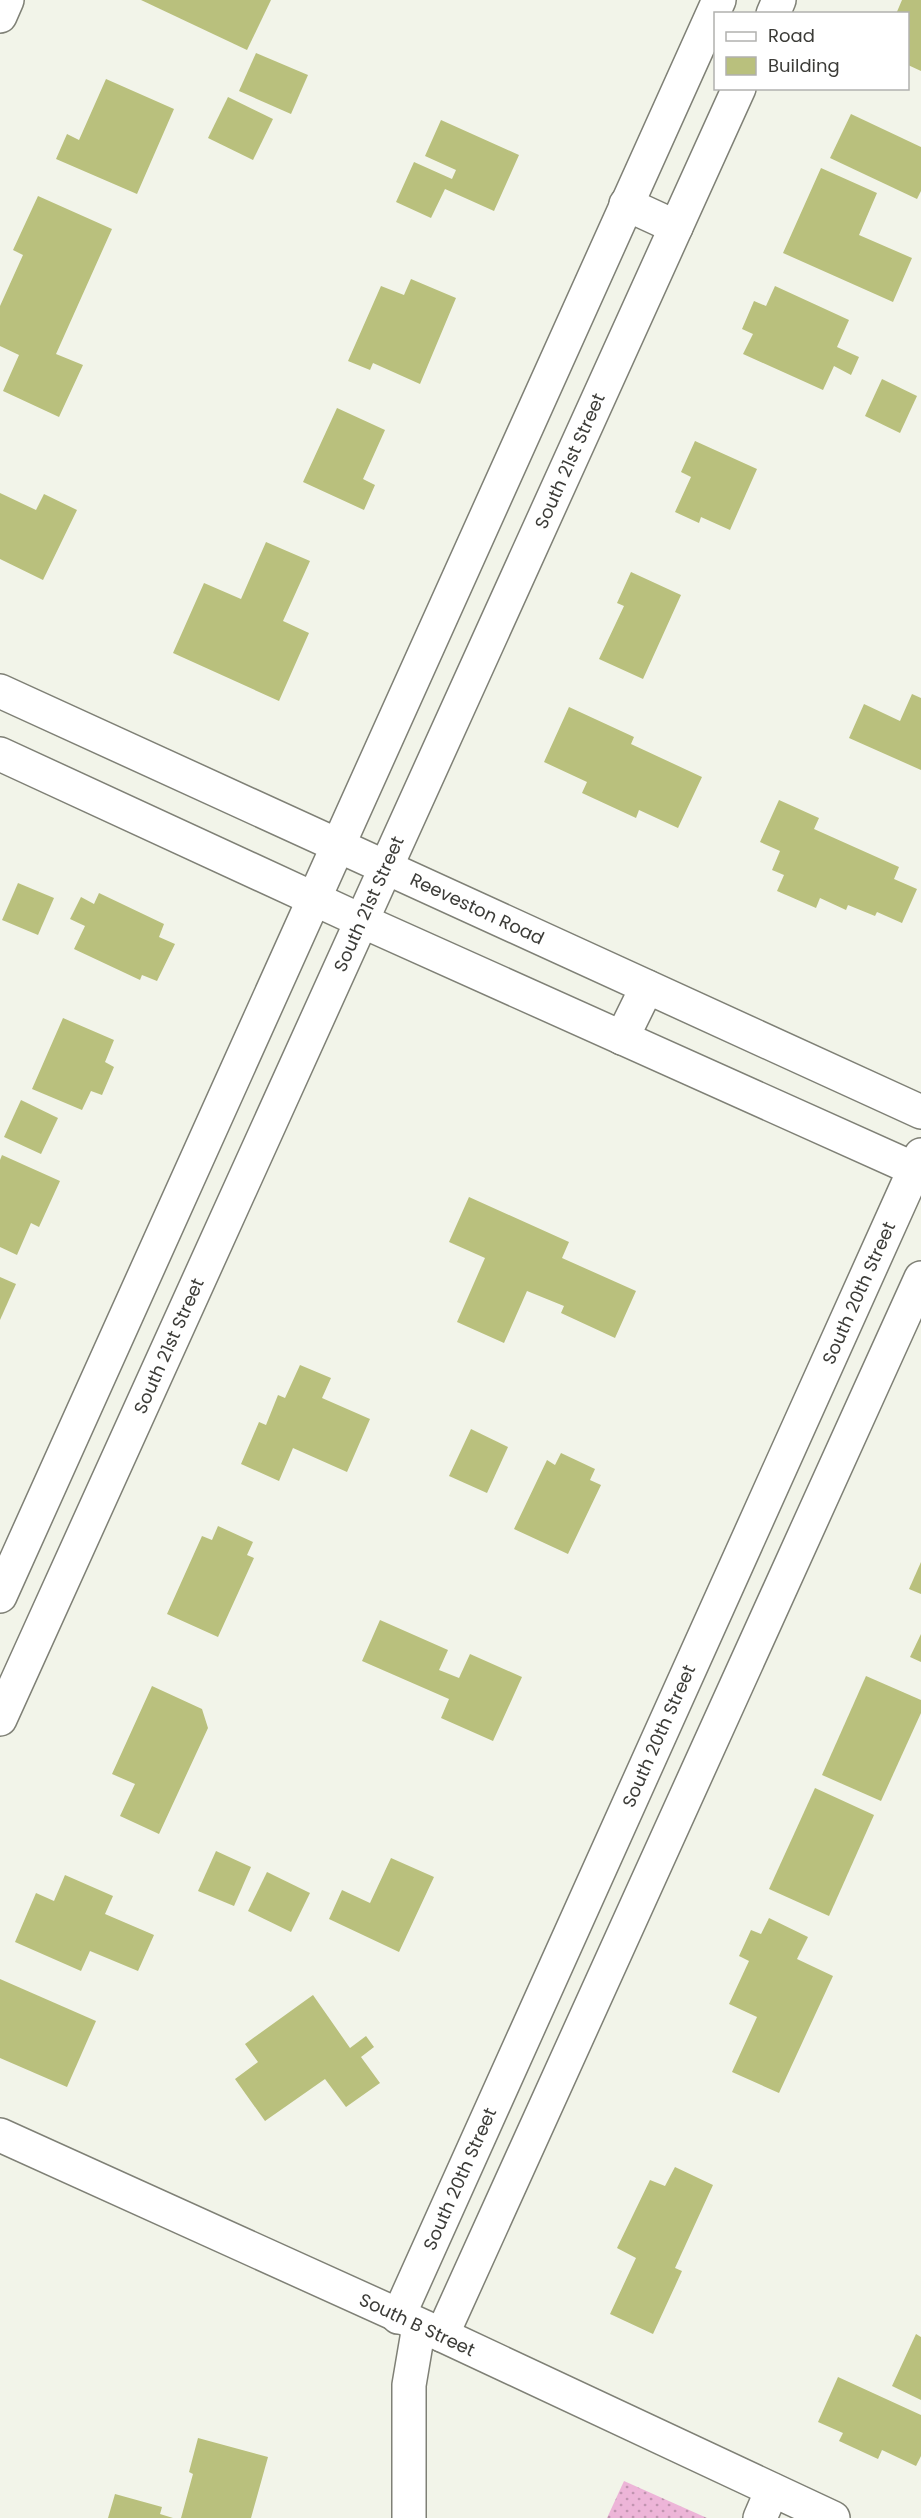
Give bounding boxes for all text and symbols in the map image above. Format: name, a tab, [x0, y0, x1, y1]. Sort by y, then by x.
legend	[714, 12, 909, 90]
text: Road	[768, 23, 815, 48]
text: Building	[768, 53, 840, 78]
street label: South 21st Street	[528, 389, 611, 533]
street label: South 21st Street	[327, 832, 410, 976]
street label: Reeveston Road	[406, 867, 548, 951]
street label: South 20th Street	[816, 1217, 901, 1368]
street label: South 21st Street	[127, 1274, 210, 1418]
street label: South 20th Street	[616, 1660, 701, 1811]
street label: South 20th Street	[417, 2103, 502, 2254]
street label: South B Street	[355, 2287, 479, 2362]

